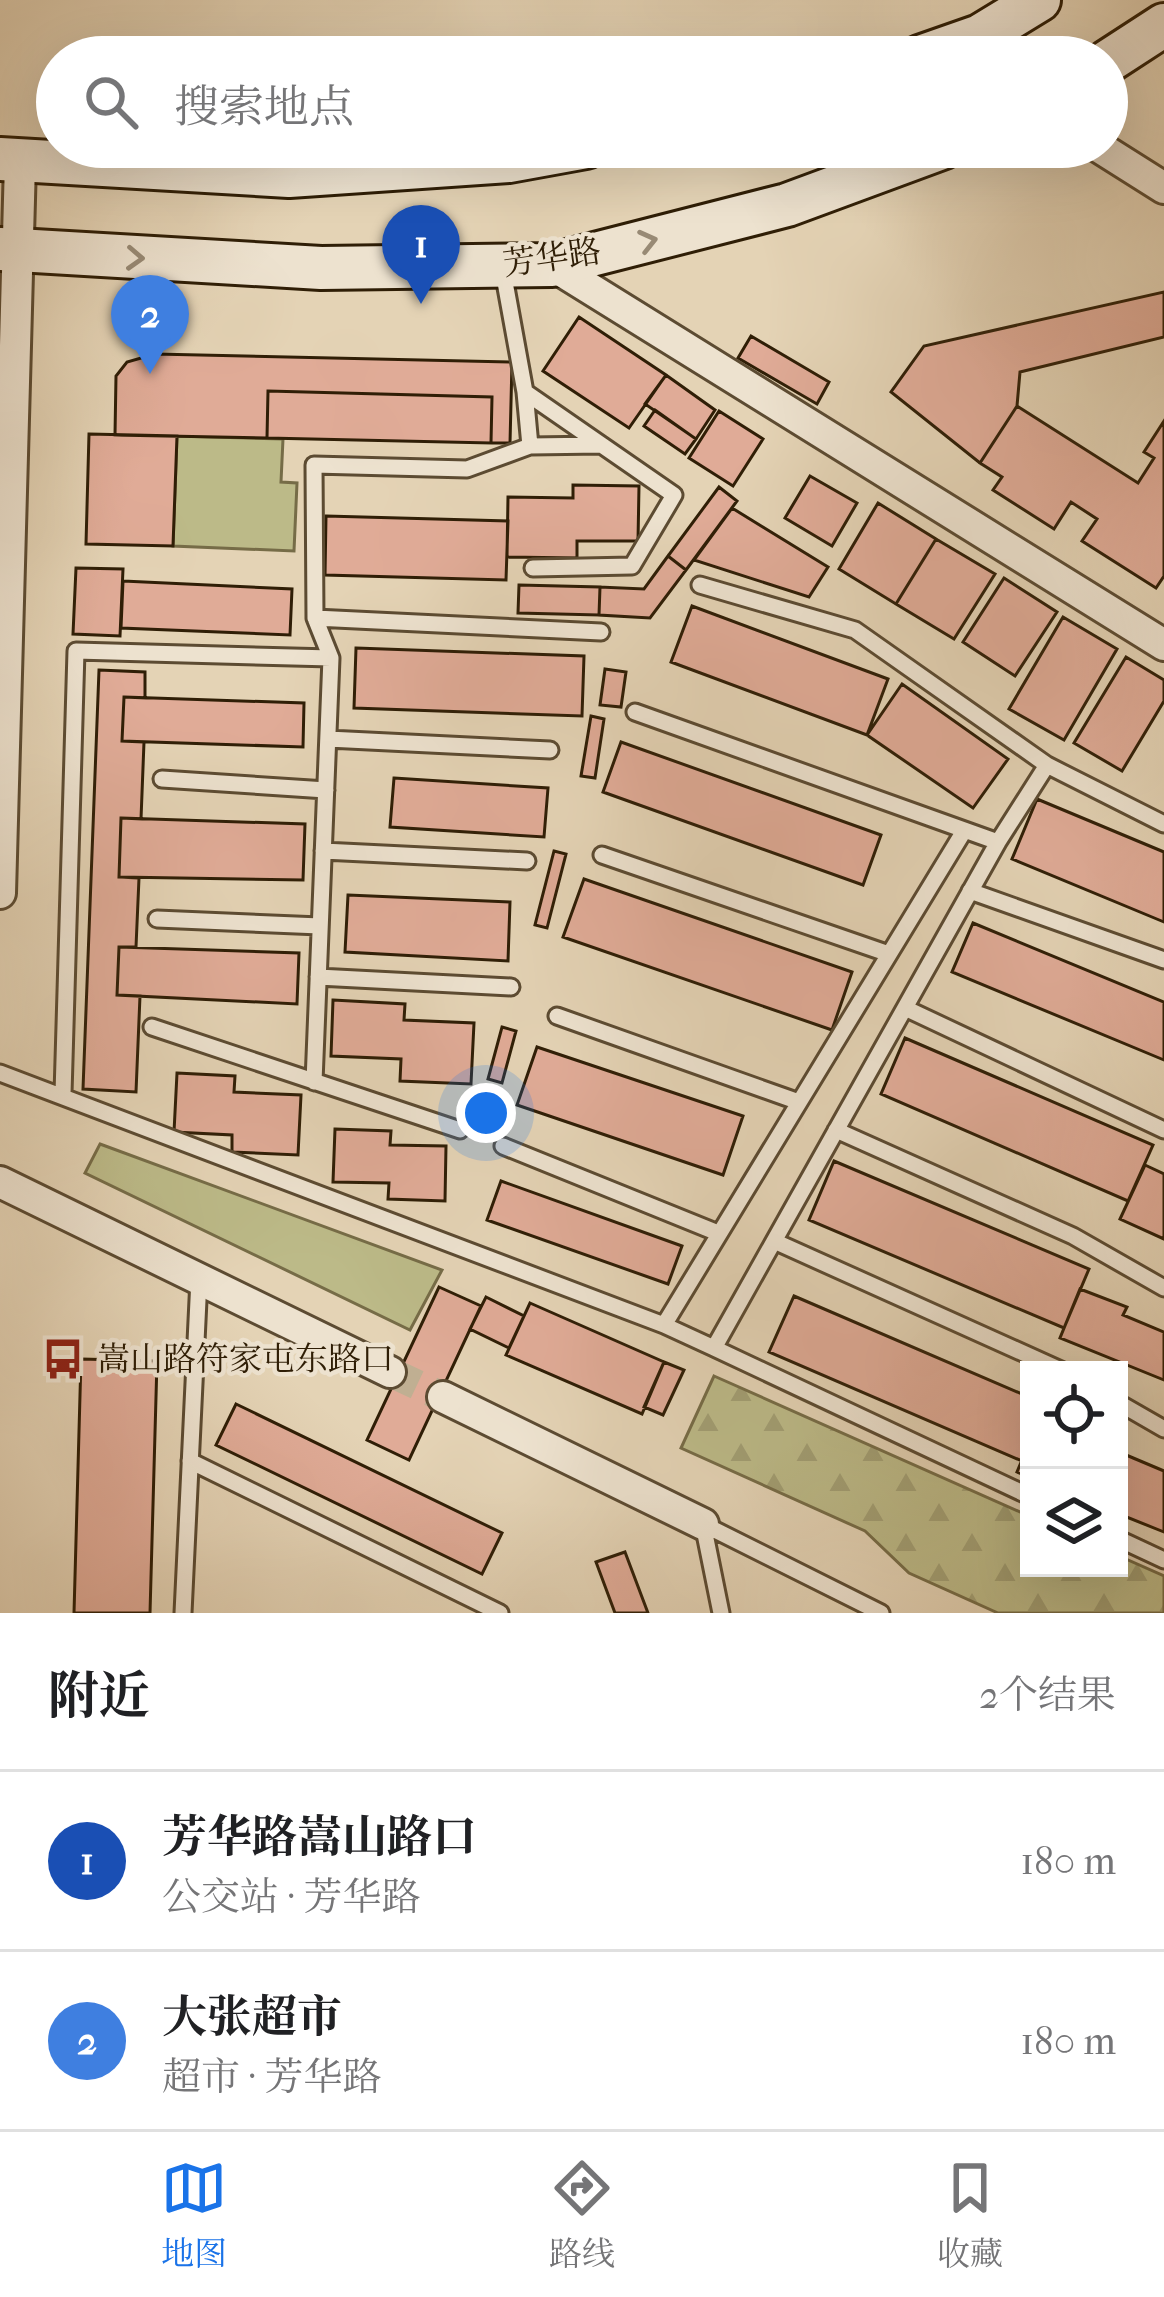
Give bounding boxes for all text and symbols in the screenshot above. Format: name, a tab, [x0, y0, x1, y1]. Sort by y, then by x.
search box	[36, 36, 1128, 168]
icon: search	[78, 69, 144, 135]
text: 搜索地点	[174, 81, 354, 134]
pin: 1	[382, 205, 460, 304]
one-way arrow	[637, 230, 657, 255]
street label: 芳华路	[500, 232, 604, 284]
one-way arrow	[126, 245, 145, 271]
pin: 2	[111, 275, 189, 374]
your location	[456, 1083, 516, 1143]
bus stop icon: 嵩山路符家屯东路口	[40, 1336, 86, 1382]
place label: 嵩山路符家屯东路口	[97, 1340, 394, 1379]
map controls	[1020, 1361, 1128, 1577]
button: locate	[1020, 1361, 1128, 1469]
button: layers	[1020, 1469, 1128, 1577]
text: 附近	[48, 1666, 150, 1726]
text: 2个结果	[979, 1672, 1116, 1718]
text: 芳华路嵩山路口	[162, 1811, 477, 1864]
text: 1	[80, 1838, 94, 1884]
text: 180 m	[1020, 1838, 1116, 1884]
text: 公交站 · 芳华路	[162, 1874, 421, 1920]
text: 大张超市	[162, 1991, 342, 2044]
text: 2	[77, 2018, 97, 2064]
text: 180 m	[1020, 2018, 1116, 2064]
text: 超市 · 芳华路	[162, 2054, 382, 2100]
tab: 地图	[161, 2155, 227, 2274]
tab: 路线	[549, 2155, 615, 2274]
tab: 收藏	[937, 2155, 1003, 2274]

